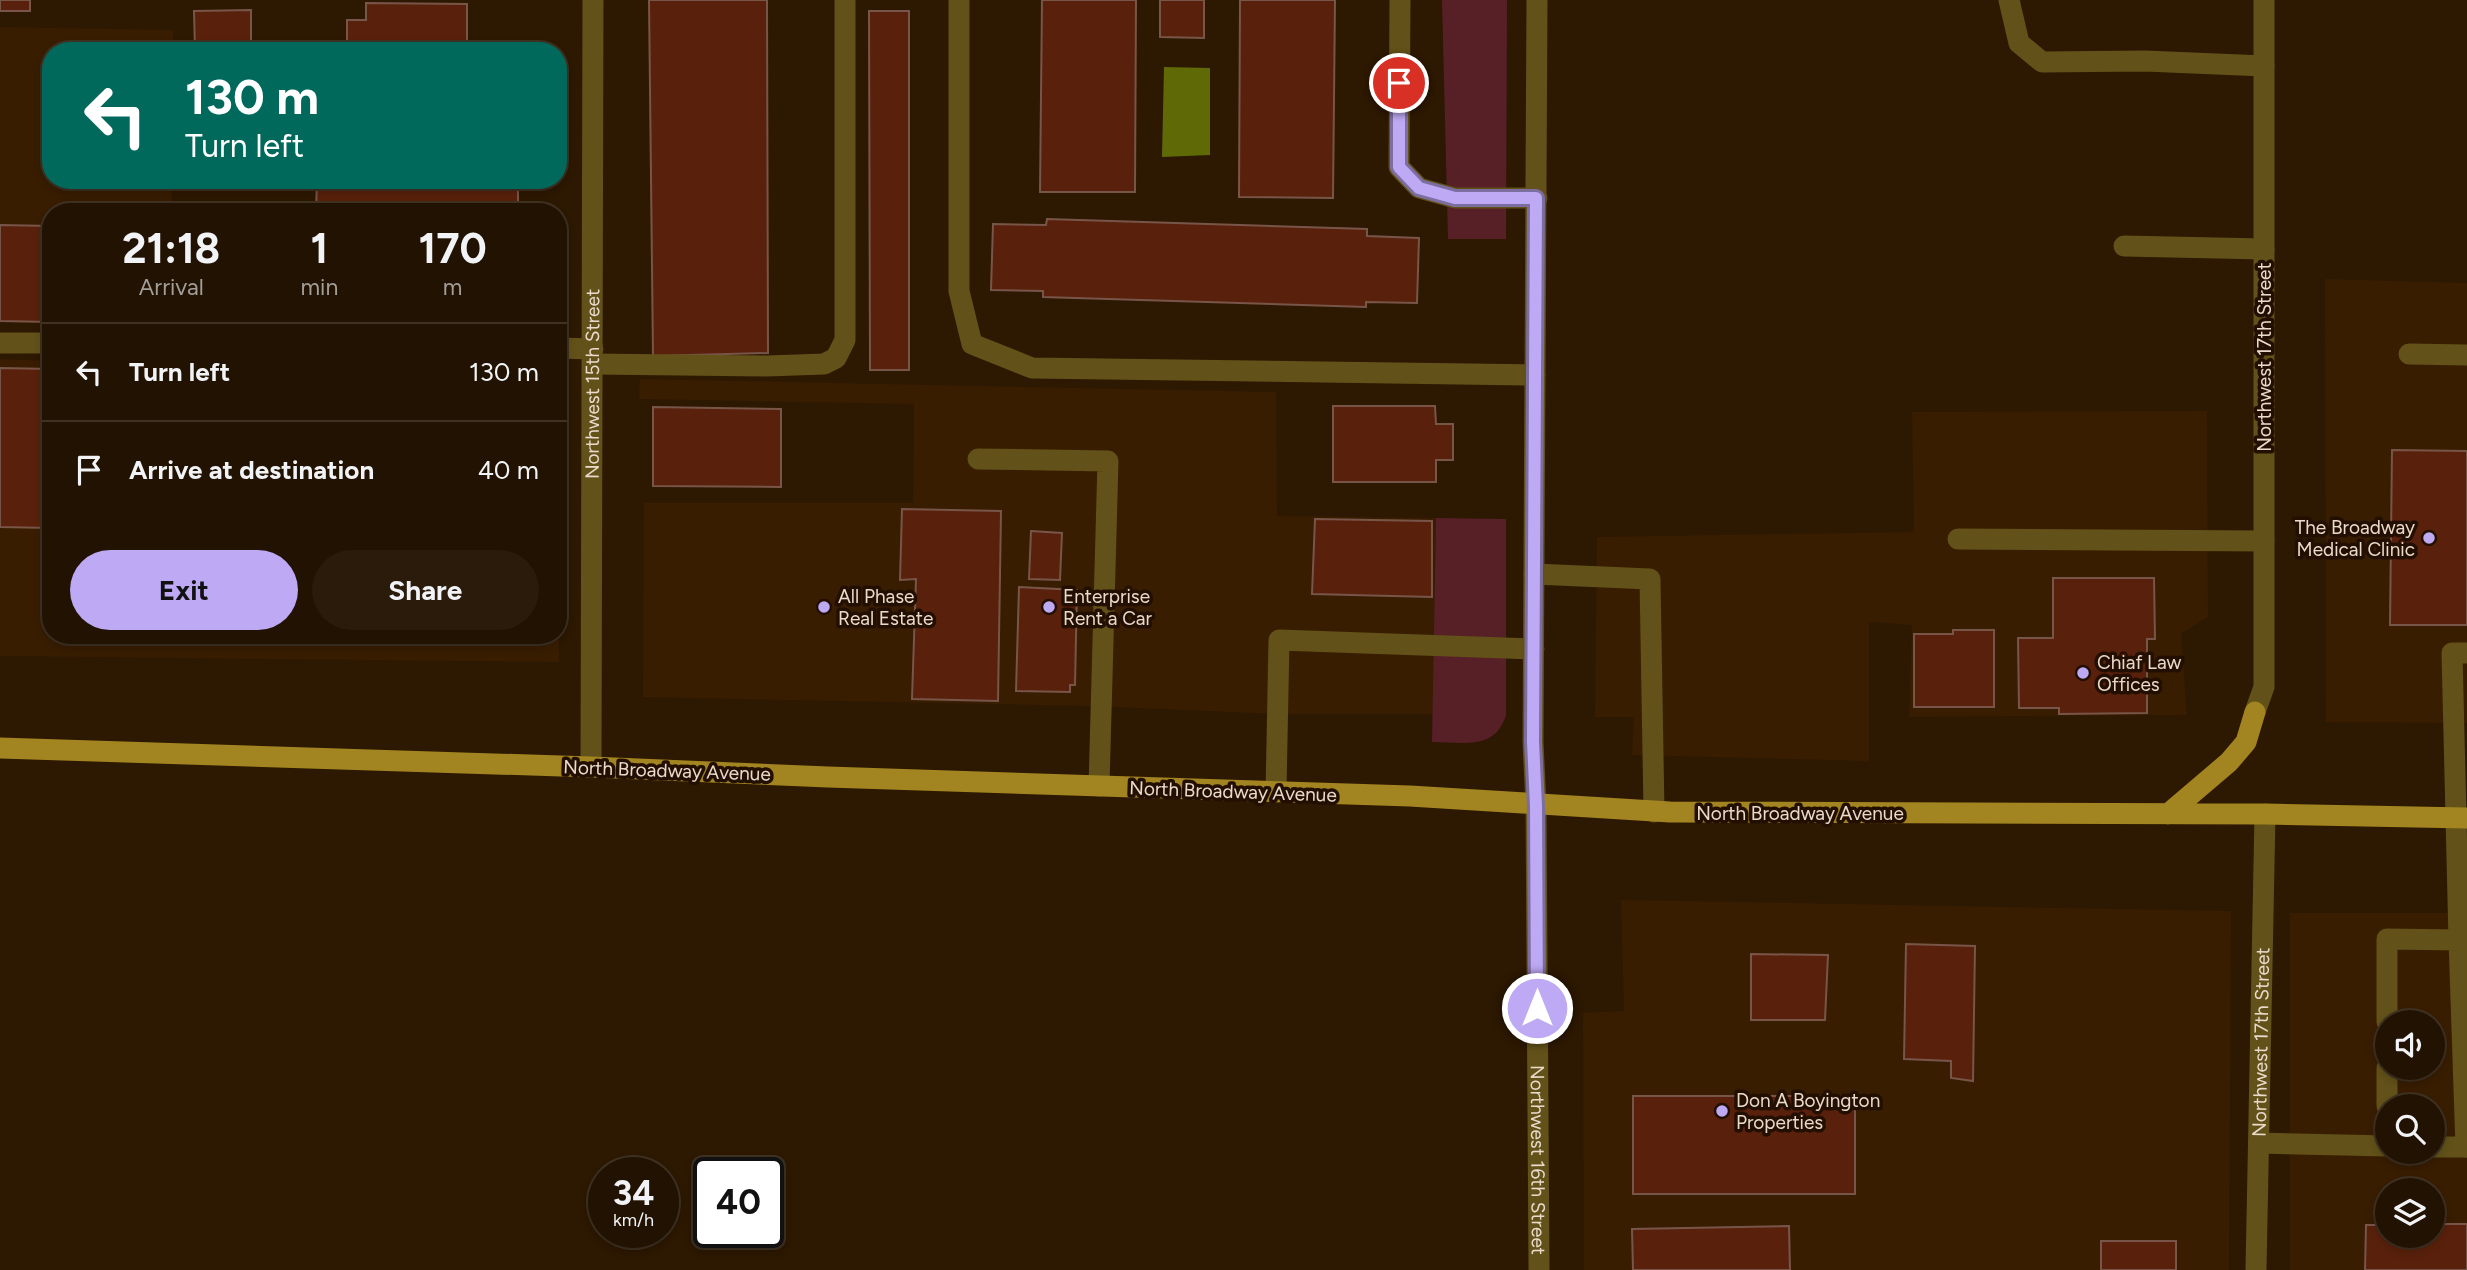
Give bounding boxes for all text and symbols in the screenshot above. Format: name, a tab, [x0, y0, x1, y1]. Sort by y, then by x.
pin	[1369, 53, 1429, 113]
icon: arrive	[1380, 64, 1418, 102]
text: 130 m	[185, 67, 319, 126]
icon: left	[70, 70, 161, 161]
text: Turn left	[185, 127, 304, 165]
text: 21:18	[122, 223, 220, 274]
text: 1	[311, 223, 328, 274]
text: 170	[418, 223, 487, 274]
street label: Northwest 17th Street	[2253, 262, 2276, 452]
text: Arrival	[139, 273, 204, 301]
text: min	[301, 273, 338, 301]
text: m	[443, 273, 462, 301]
street label: Northwest 15th Street	[581, 289, 604, 479]
icon: left	[70, 353, 108, 391]
text: Turn left	[129, 356, 230, 388]
text: 130 m	[469, 356, 539, 388]
icon: arrive	[70, 451, 108, 489]
text: Arrive at destination	[129, 454, 374, 486]
text: 40 m	[478, 454, 539, 486]
place label: The Broadway Medical Clinic	[2295, 516, 2415, 561]
marker: The Broadway Medical Clinic	[2421, 530, 2437, 546]
button: Exit	[70, 550, 298, 630]
button: Share	[312, 550, 539, 630]
place label: All Phase Real Estate	[838, 585, 933, 630]
place label: Enterprise Rent a Car	[1063, 585, 1153, 630]
marker: All Phase Real Estate	[816, 599, 832, 615]
marker: Enterprise Rent a Car	[1041, 599, 1057, 615]
place label: Chiaf Law Offices	[2097, 651, 2182, 696]
marker: Chiaf Law Offices	[2075, 665, 2091, 681]
street label: North Broadway Avenue	[563, 755, 771, 786]
street label: North Broadway Avenue	[1129, 776, 1337, 807]
street label: North Broadway Avenue	[1696, 802, 1904, 825]
street label: Northwest 17th Street	[2248, 947, 2274, 1137]
position arrow	[1500, 971, 1574, 1045]
map controls	[2375, 1010, 2445, 1248]
button: sound	[2375, 1010, 2445, 1080]
street label: Northwest 16th Street	[1526, 1065, 1550, 1255]
place label: Don A Boyington Properties	[1736, 1089, 1880, 1134]
button: search	[2375, 1094, 2445, 1164]
marker: Don A Boyington Properties	[1714, 1103, 1730, 1119]
speed limit sign: 40	[693, 1157, 784, 1248]
text: 34	[613, 1172, 654, 1214]
button: layers	[2375, 1178, 2445, 1248]
text: km/h	[613, 1209, 654, 1231]

